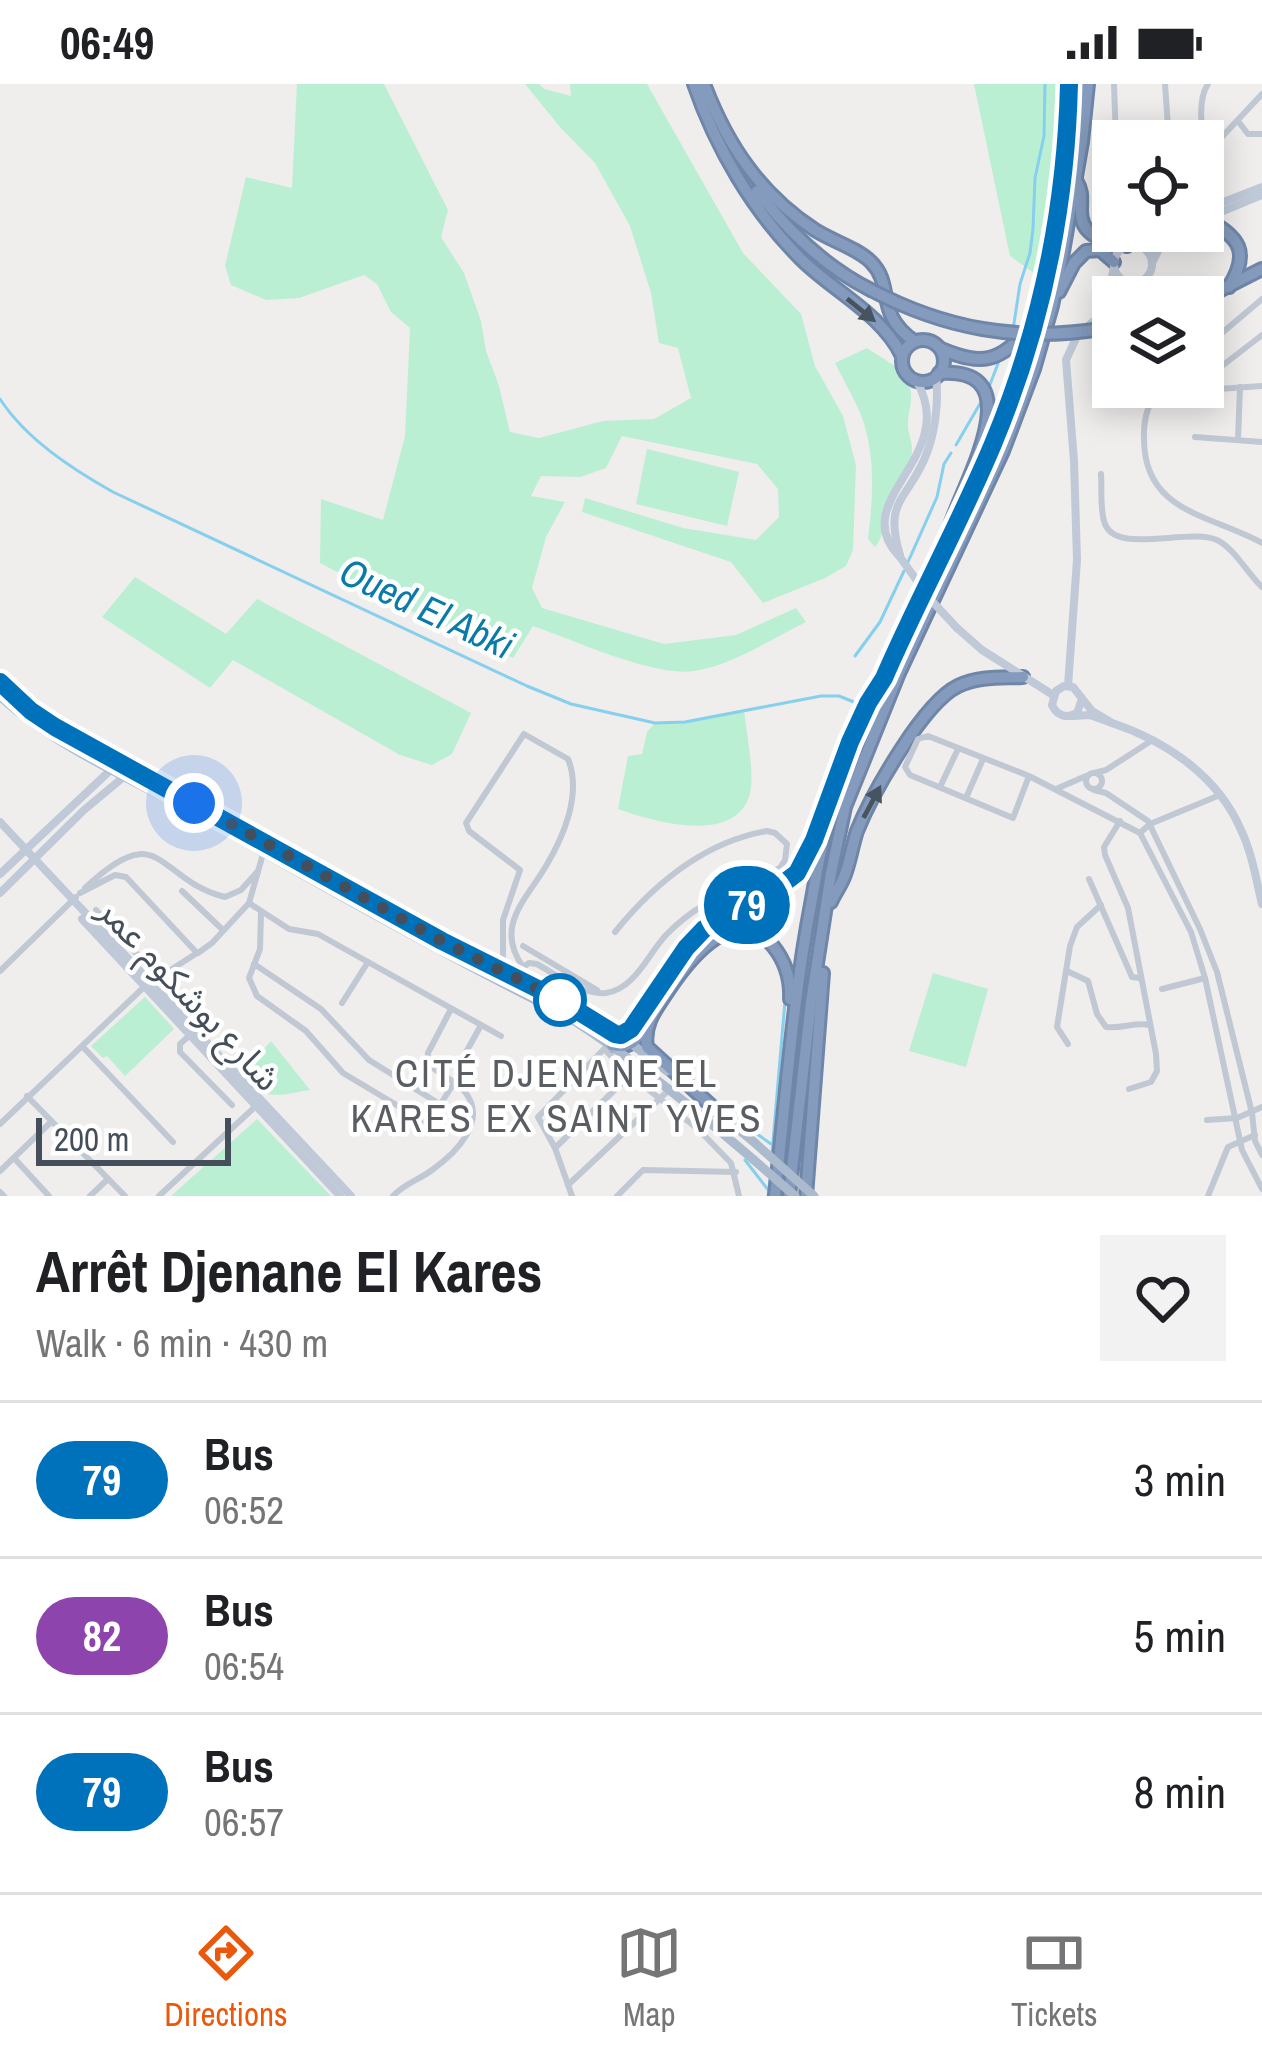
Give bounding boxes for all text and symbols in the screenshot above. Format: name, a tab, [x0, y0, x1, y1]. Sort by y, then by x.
text: 06:49	[60, 12, 154, 73]
map controls	[1092, 120, 1224, 408]
button: locate	[1092, 120, 1224, 252]
button: layers	[1092, 276, 1224, 408]
one-way arrow	[846, 296, 876, 322]
water label: Oued El Abki	[332, 545, 523, 671]
your location	[164, 773, 224, 833]
one-way arrow	[861, 784, 882, 819]
line badge: 79	[693, 866, 801, 944]
text: 79	[728, 877, 766, 933]
street label: شارع بوشكوم عمر	[84, 886, 292, 1104]
unlabelled marker	[535, 975, 585, 1025]
district label: CITÉ DJENANE EL KARES EX SAINT YVES	[350, 1047, 764, 1144]
scale bar	[36, 1112, 231, 1165]
text: 200 m	[54, 1117, 129, 1161]
text: Arrêt Djenane El Kares	[36, 1233, 543, 1310]
button: heart	[1100, 1235, 1226, 1361]
text: Walk · 6 min · 430 m	[36, 1317, 328, 1369]
text: Bus	[204, 1423, 274, 1484]
text: 3 min	[1134, 1449, 1226, 1510]
text: 79	[83, 1452, 121, 1508]
text: 06:52	[204, 1484, 284, 1536]
text: Bus	[204, 1579, 274, 1640]
text: 5 min	[1134, 1605, 1226, 1666]
text: 82	[83, 1608, 121, 1664]
text: 06:54	[204, 1640, 284, 1692]
text: Bus	[204, 1735, 274, 1796]
text: 8 min	[1134, 1761, 1226, 1822]
text: 79	[83, 1764, 121, 1820]
text: 06:57	[204, 1796, 284, 1848]
tab: Directions	[164, 1920, 288, 2036]
tab: Map	[616, 1920, 682, 2036]
tab: Tickets	[1011, 1920, 1098, 2036]

